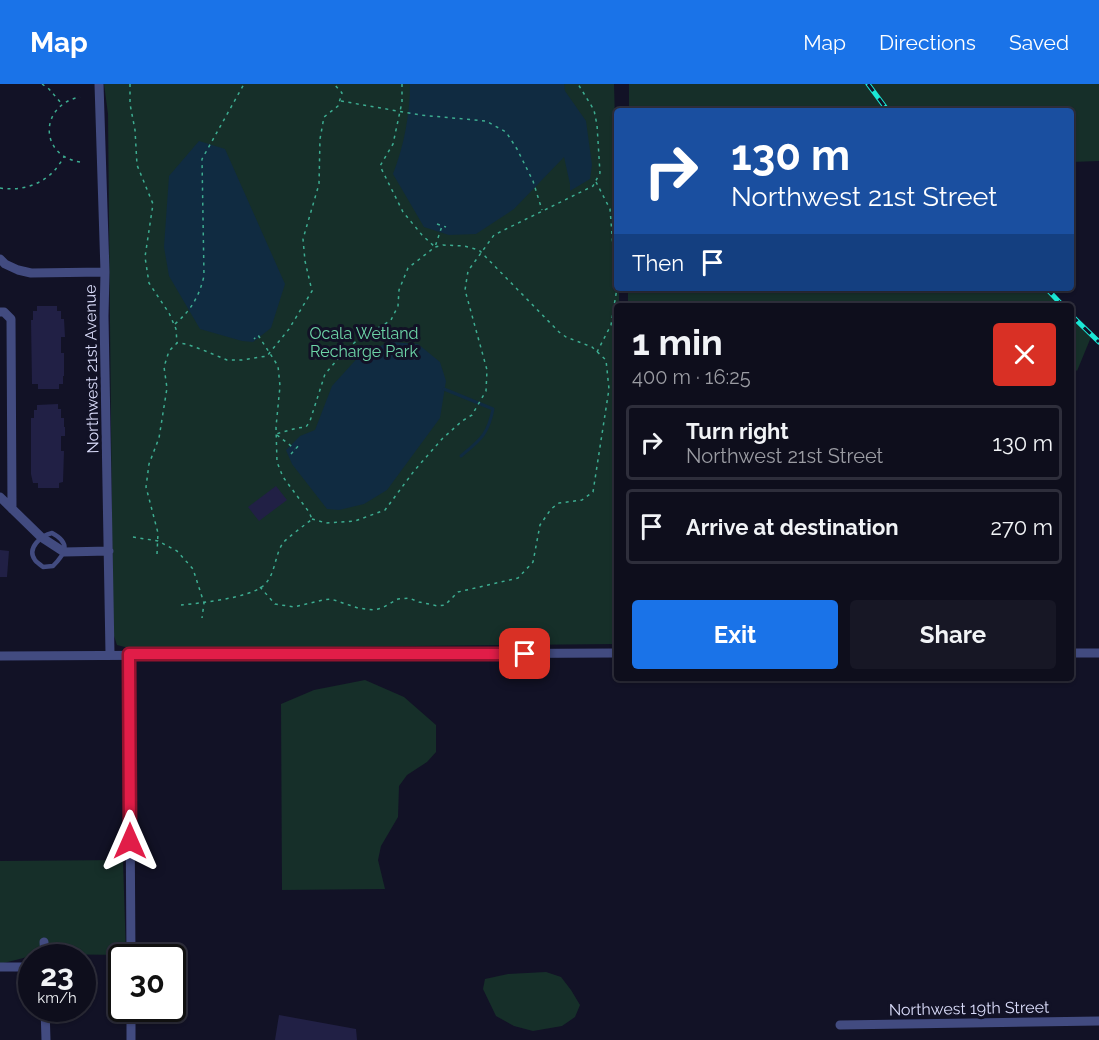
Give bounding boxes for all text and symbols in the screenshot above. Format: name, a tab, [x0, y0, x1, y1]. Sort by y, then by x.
text: Map	[30, 26, 88, 59]
text: Map	[803, 30, 846, 55]
text: Directions	[879, 30, 976, 55]
text: Saved	[1009, 30, 1069, 55]
text: 130 m	[731, 131, 850, 180]
icon: right	[632, 132, 710, 210]
text: Northwest 21st Street	[731, 181, 997, 212]
icon: arrive	[696, 246, 729, 279]
text: Then	[632, 250, 684, 276]
street label: Northwest 21st Avenue	[81, 284, 102, 454]
text: 1 min	[632, 321, 723, 363]
button: close	[993, 323, 1056, 386]
park label: Ocala Wetland Recharge Park	[310, 324, 418, 361]
text: 400 m · 16:25	[632, 365, 751, 389]
text: Turn right	[686, 418, 789, 444]
icon: right	[635, 426, 668, 459]
text: 130 m	[993, 430, 1053, 456]
text: Northwest 21st Street	[686, 444, 883, 468]
icon: arrive	[635, 510, 668, 543]
text: Arrive at destination	[686, 514, 899, 540]
text: 270 m	[991, 514, 1053, 540]
button: Exit	[632, 600, 838, 669]
button: Share	[850, 600, 1056, 669]
pin	[499, 628, 550, 679]
icon: arrive	[508, 637, 541, 670]
position arrow	[98, 809, 162, 873]
speed limit sign: 30	[108, 944, 186, 1022]
text: 23	[40, 958, 74, 993]
text: km/h	[37, 989, 77, 1007]
street label: Northwest 19th Street	[889, 998, 1050, 1019]

